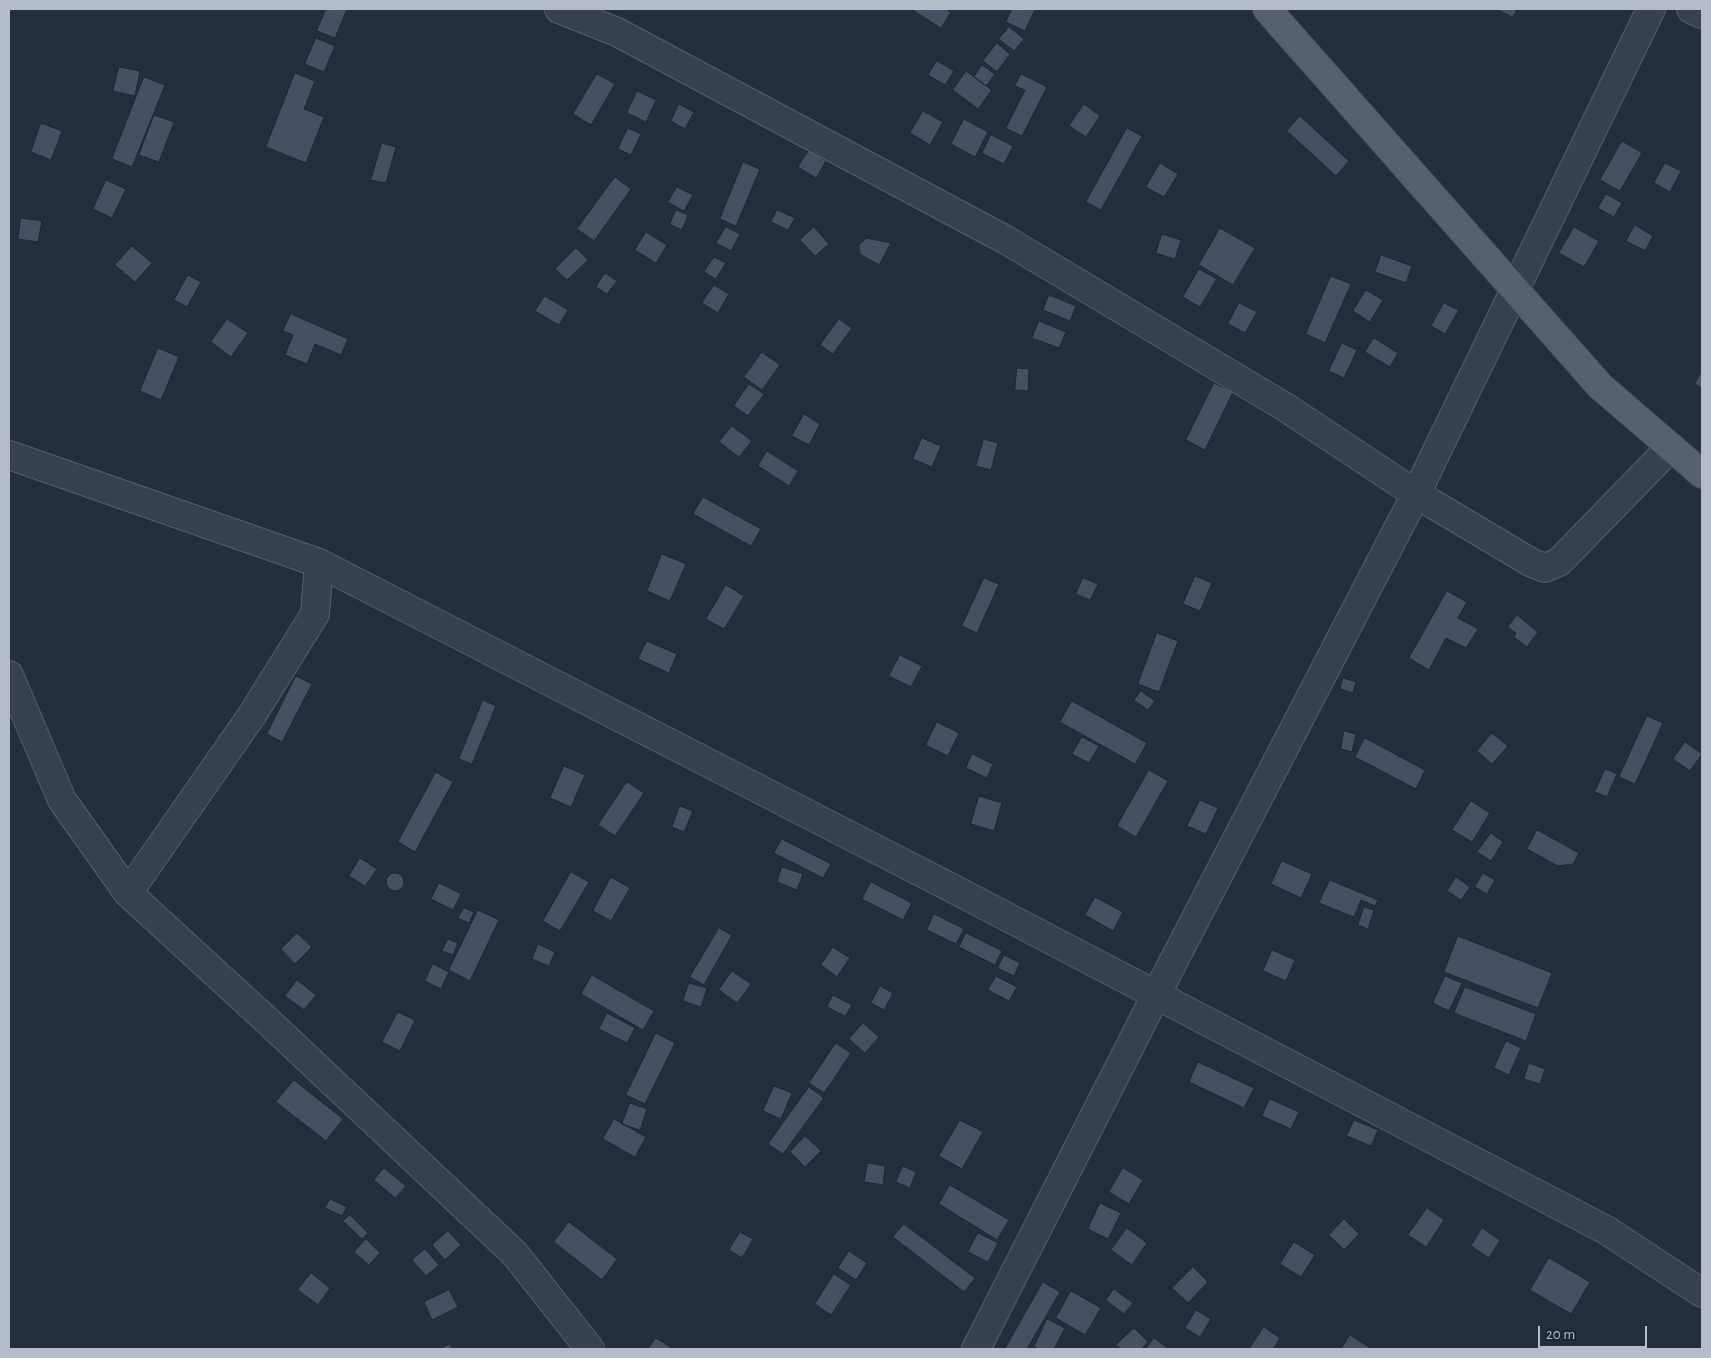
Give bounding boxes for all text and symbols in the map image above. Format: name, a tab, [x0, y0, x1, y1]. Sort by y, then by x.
scale bar	[1541, 1316, 1650, 1348]
text: 20 m	[1546, 1327, 1575, 1342]

